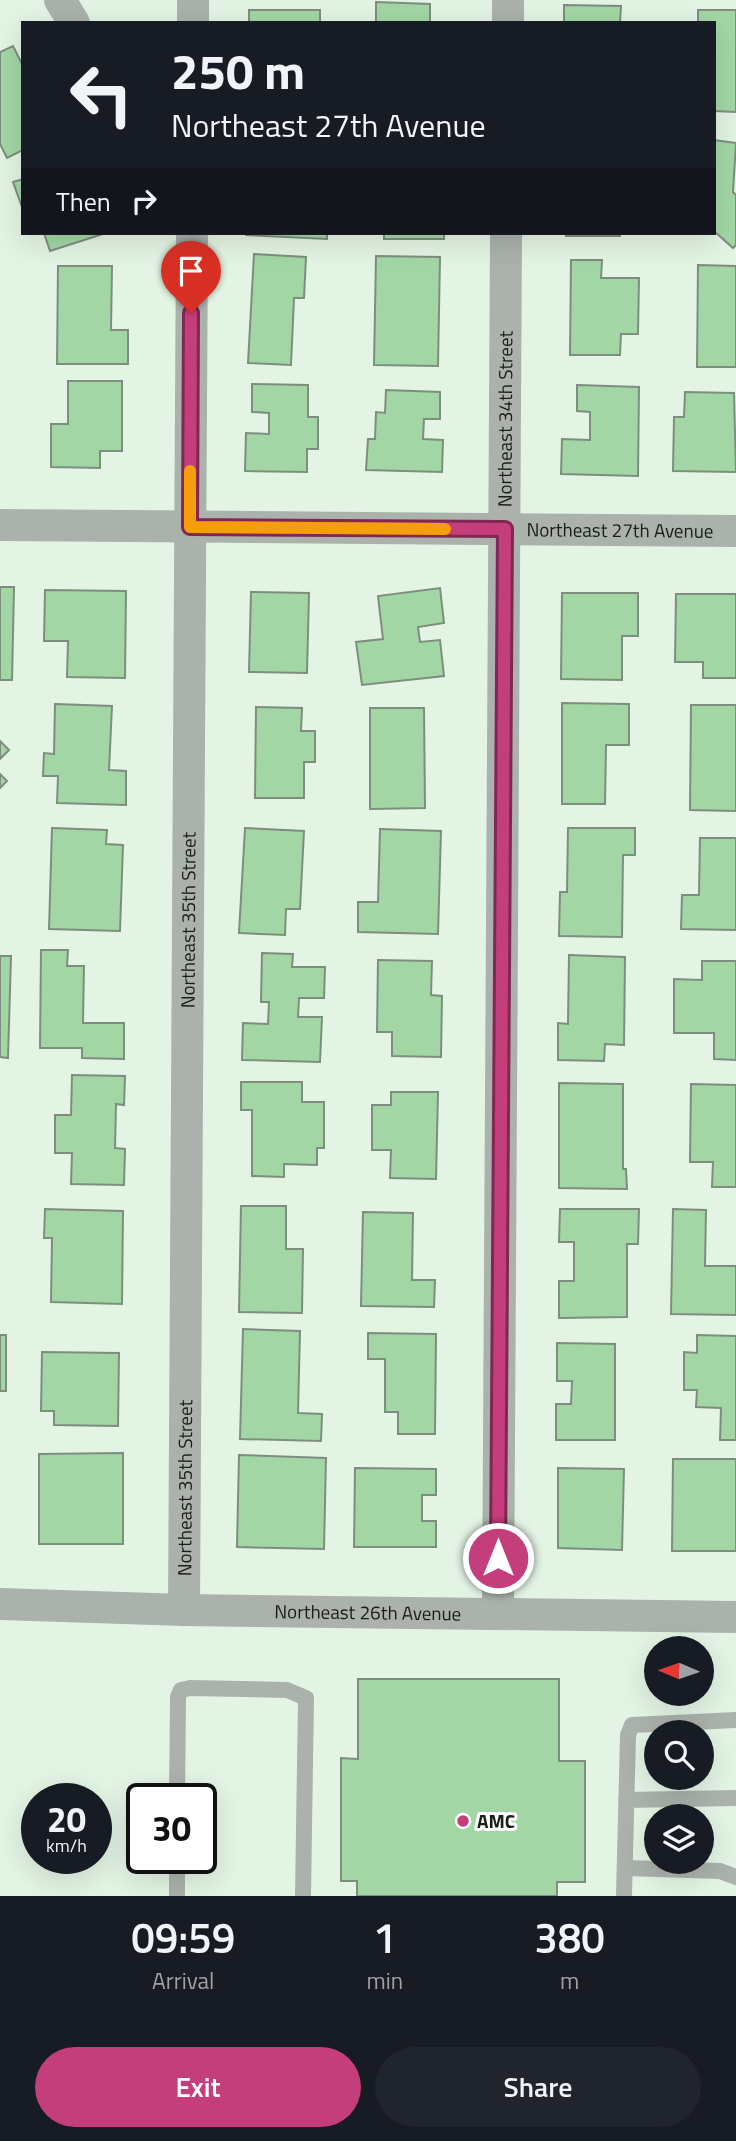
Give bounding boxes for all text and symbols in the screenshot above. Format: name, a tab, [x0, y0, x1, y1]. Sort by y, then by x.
text: 250 m	[171, 33, 305, 108]
icon: left	[56, 49, 147, 140]
text: Northeast 27th Avenue	[171, 101, 486, 149]
text: Then	[56, 182, 111, 221]
icon: right	[125, 182, 163, 220]
pin	[161, 241, 221, 313]
icon: arrive	[172, 252, 210, 290]
street label: Northeast 34th Street	[489, 330, 519, 507]
street label: Northeast 27th Avenue	[526, 514, 714, 545]
street label: Northeast 35th Street	[172, 831, 203, 1008]
street label: Northeast 35th Street	[169, 1399, 199, 1576]
position arrow	[461, 1521, 535, 1595]
street label: Northeast 26th Avenue	[274, 1596, 462, 1628]
north arrow	[644, 1636, 714, 1706]
map controls	[644, 1636, 714, 1874]
button: search	[644, 1720, 714, 1790]
speed limit sign: 30	[126, 1783, 217, 1874]
text: 20	[47, 1792, 86, 1846]
button: layers	[644, 1804, 714, 1874]
place label: AMC	[477, 1806, 515, 1835]
marker: AMC	[455, 1813, 471, 1829]
text: km/h	[46, 1832, 87, 1859]
text: 09:59	[131, 1905, 235, 1969]
text: 1	[373, 1905, 397, 1969]
text: 380	[534, 1905, 605, 1969]
text: Arrival	[152, 1963, 214, 1998]
text: min	[366, 1963, 403, 1998]
text: m	[560, 1963, 579, 1998]
button: Exit	[35, 2047, 361, 2127]
button: Share	[375, 2047, 701, 2127]

